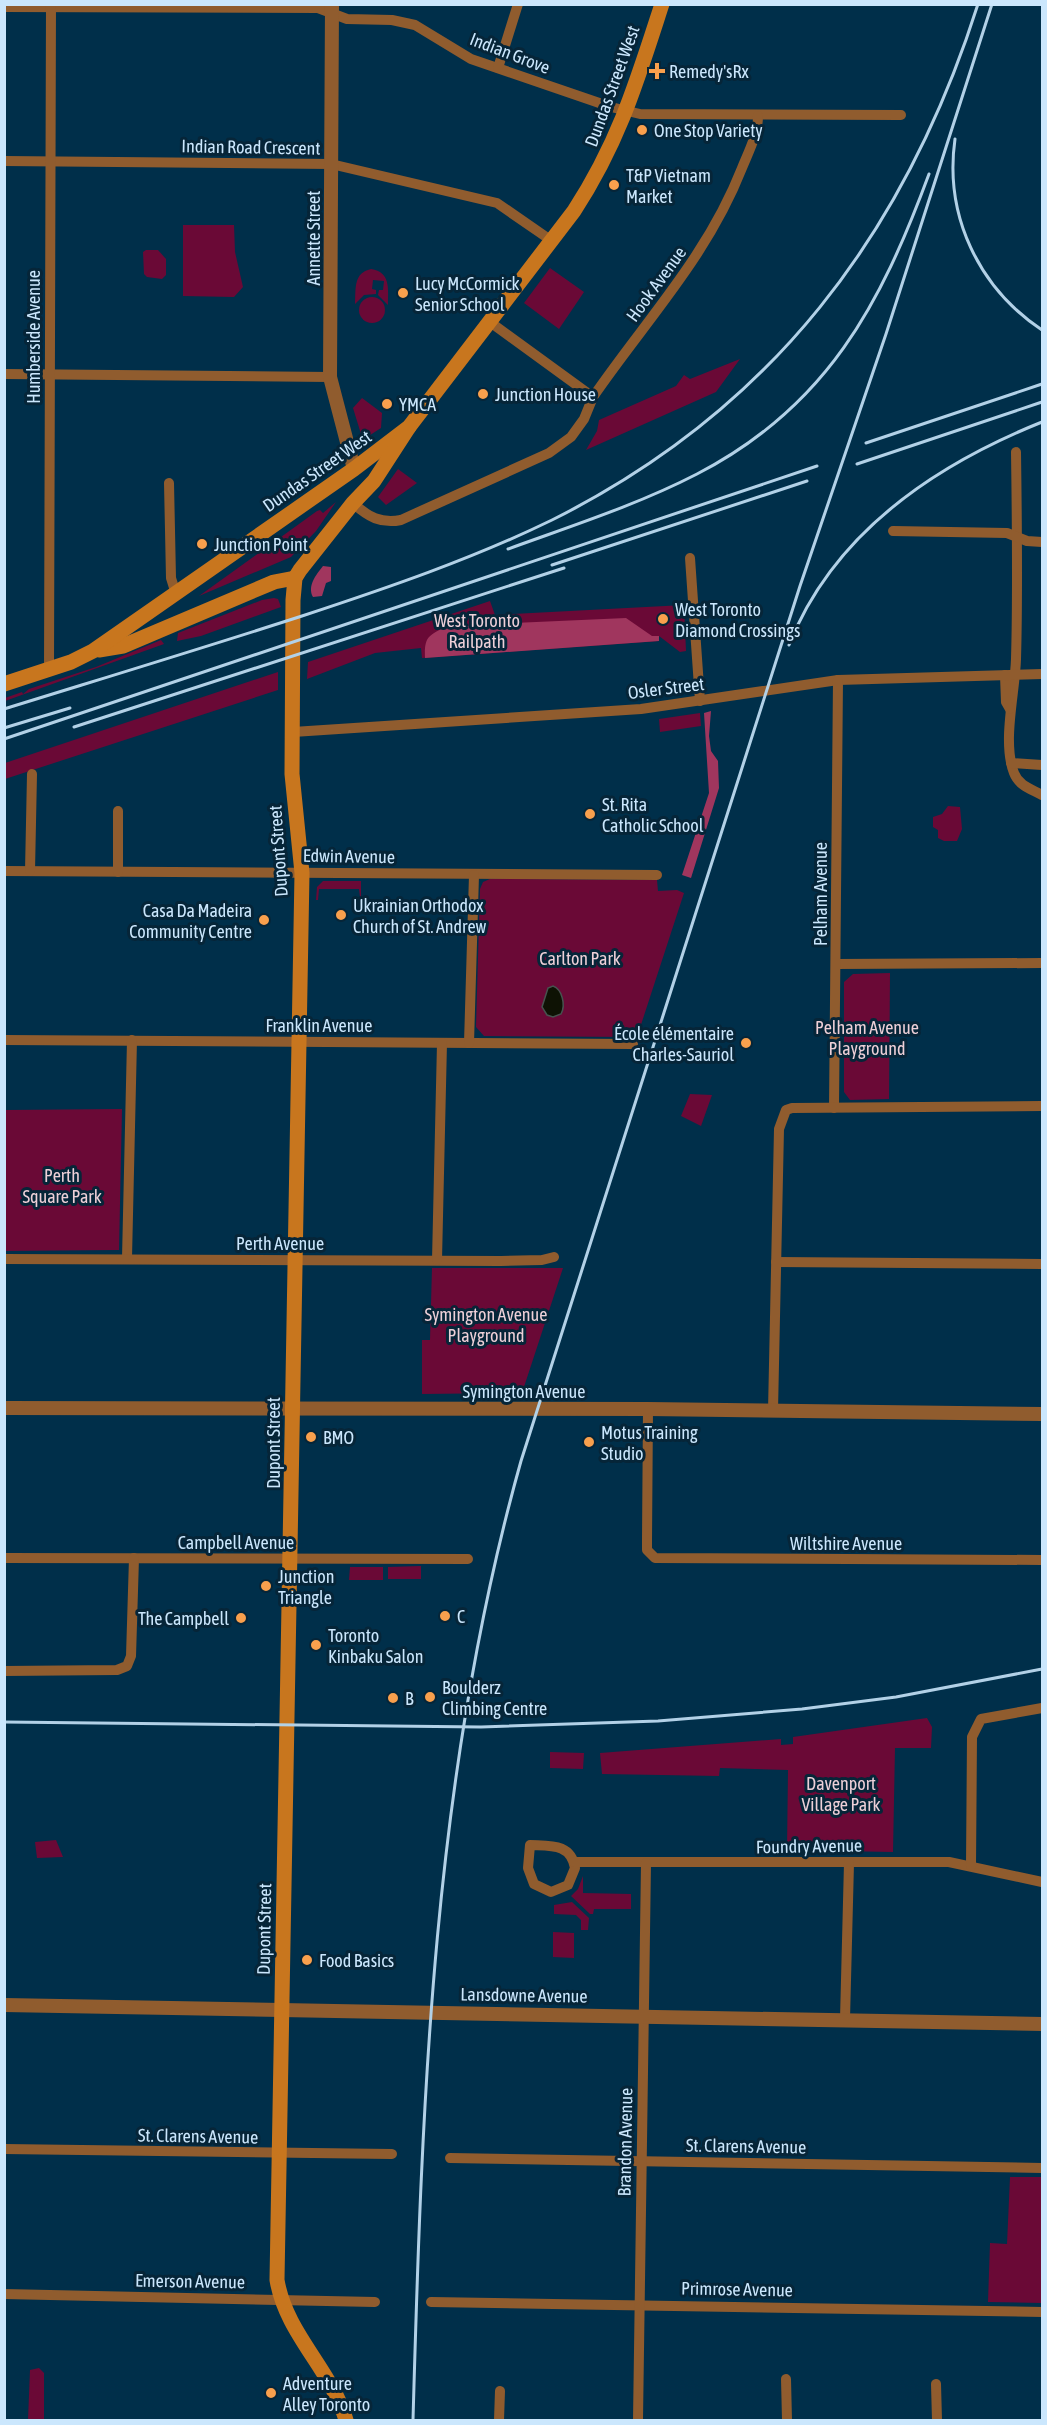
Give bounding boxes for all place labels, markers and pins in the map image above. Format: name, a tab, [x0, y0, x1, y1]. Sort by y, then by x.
place label: Remedy'sRx	[669, 61, 749, 82]
marker: Remedy'sRx	[650, 64, 664, 78]
place label: One Stop Variety	[654, 120, 763, 141]
marker: One Stop Variety	[635, 123, 649, 137]
place label: T&P Vietnam Market	[626, 165, 711, 207]
marker: T&P Vietnam Market	[607, 178, 621, 192]
place label: Lucy McCormick Senior School	[415, 273, 520, 315]
marker: Lucy McCormick Senior School	[396, 286, 410, 300]
place label: Junction House	[495, 384, 596, 405]
marker: Junction House	[476, 387, 490, 401]
place label: YMCA	[399, 394, 436, 415]
marker: YMCA	[380, 397, 394, 411]
place label: Junction Point	[214, 534, 308, 555]
marker: Junction Point	[195, 537, 209, 551]
place label: West Toronto Diamond Crossings	[675, 599, 800, 641]
marker: West Toronto Diamond Crossings	[656, 612, 670, 626]
place label: St. Rita Catholic School	[602, 794, 704, 836]
marker: St. Rita Catholic School	[583, 807, 597, 821]
place label: Ukrainian Orthodox Church of St. Andrew	[353, 895, 486, 937]
place label: Casa Da Madeira Community Centre	[129, 900, 252, 942]
marker: Ukrainian Orthodox Church of St. Andrew	[334, 908, 348, 922]
marker: Casa Da Madeira Community Centre	[257, 913, 271, 927]
place label: École élémentaire Charles-Sauriol	[614, 1023, 734, 1065]
marker: École élémentaire Charles-Sauriol	[739, 1036, 753, 1050]
place label: Motus Training Studio	[601, 1422, 698, 1464]
place label: BMO	[323, 1427, 354, 1448]
marker: BMO	[304, 1430, 318, 1444]
marker: Motus Training Studio	[582, 1435, 596, 1449]
place label: Junction Triangle	[278, 1566, 334, 1608]
marker: Junction Triangle	[259, 1579, 273, 1593]
place label: C	[457, 1606, 465, 1627]
place label: The Campbell	[138, 1608, 229, 1629]
marker: C	[438, 1609, 452, 1623]
marker: The Campbell	[234, 1611, 248, 1625]
place label: Toronto Kinbaku Salon	[328, 1625, 423, 1667]
marker: Toronto Kinbaku Salon	[309, 1638, 323, 1652]
place label: Boulderz Climbing Centre	[442, 1677, 547, 1719]
place label: B	[405, 1688, 414, 1709]
marker: Boulderz Climbing Centre	[423, 1690, 437, 1704]
marker: B	[386, 1691, 400, 1705]
place label: Food Basics	[319, 1950, 394, 1971]
marker: Food Basics	[300, 1953, 314, 1967]
place label: Adventure Alley Toronto	[283, 2373, 370, 2415]
marker: Adventure Alley Toronto	[264, 2386, 278, 2400]

